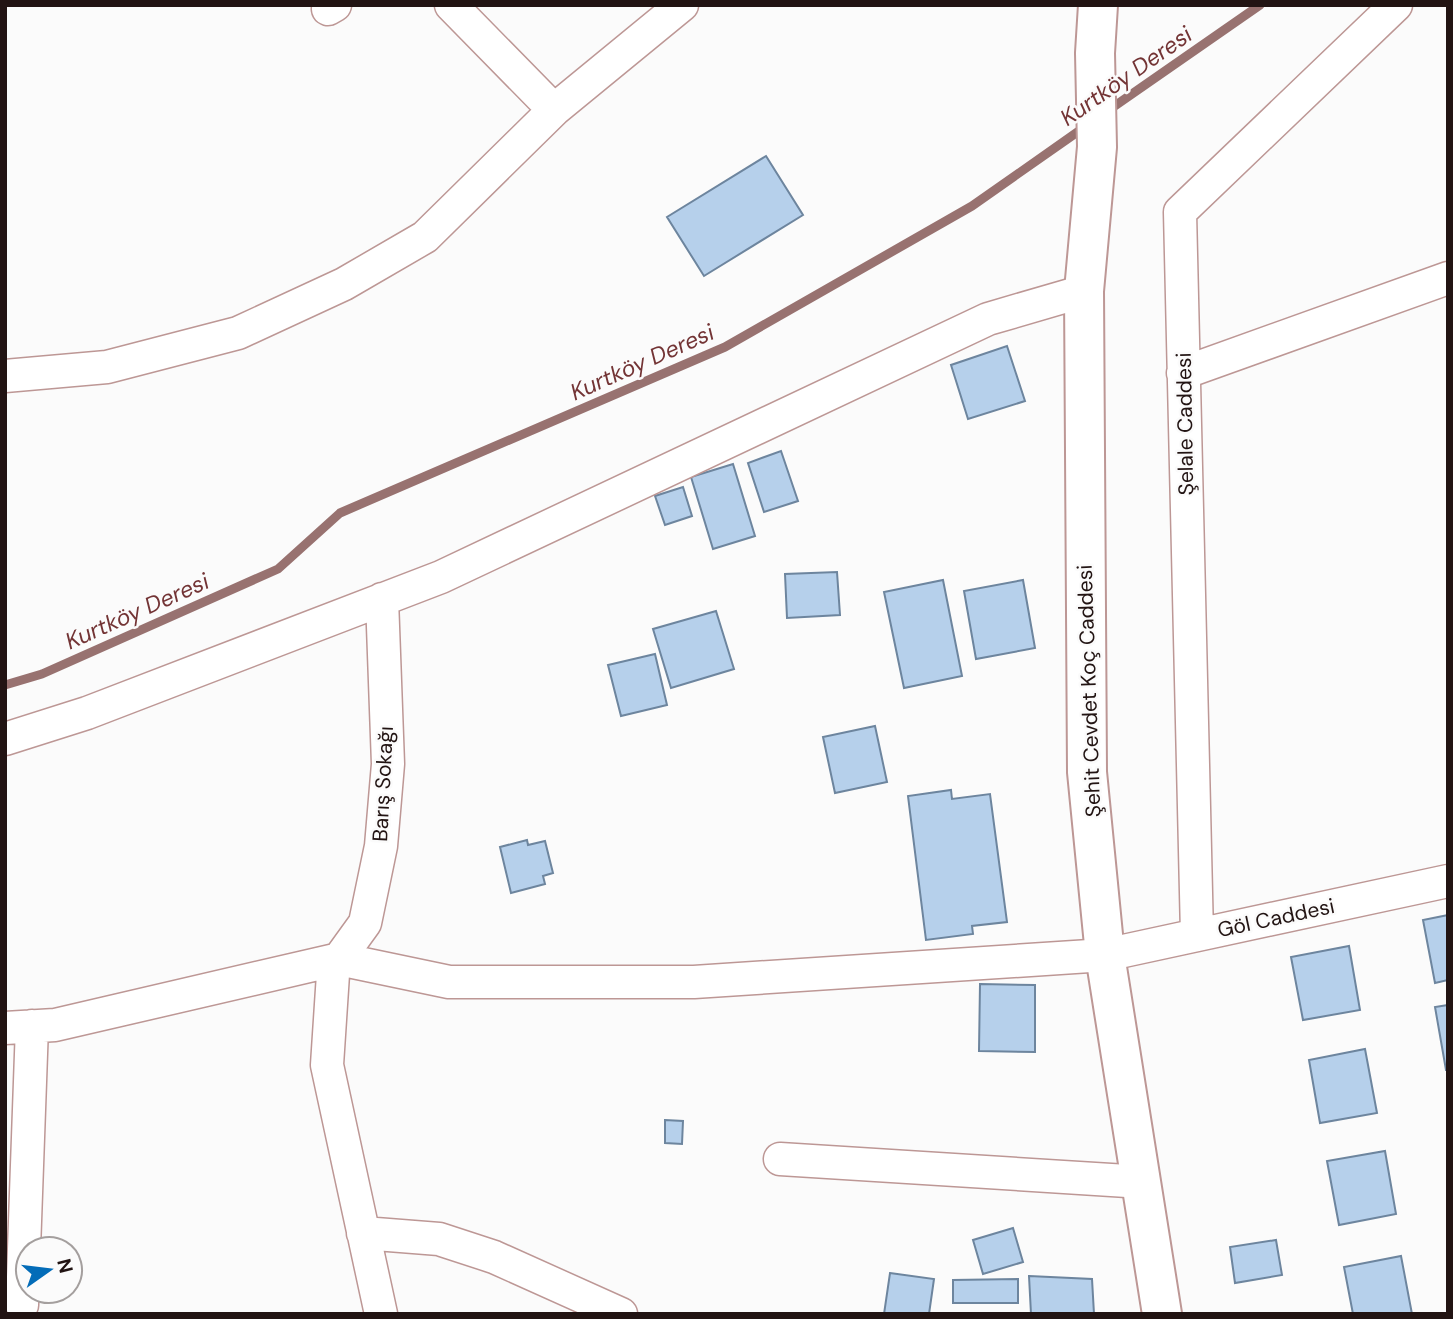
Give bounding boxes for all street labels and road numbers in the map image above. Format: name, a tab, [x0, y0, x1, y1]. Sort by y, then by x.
street label: Şelale Caddesi	[1170, 352, 1200, 496]
street label: Şehit Cevdet Koç Caddesi	[1071, 564, 1107, 818]
street label: Barış Sokağı	[366, 726, 400, 842]
street label: Göl Caddesi	[1215, 892, 1337, 944]

